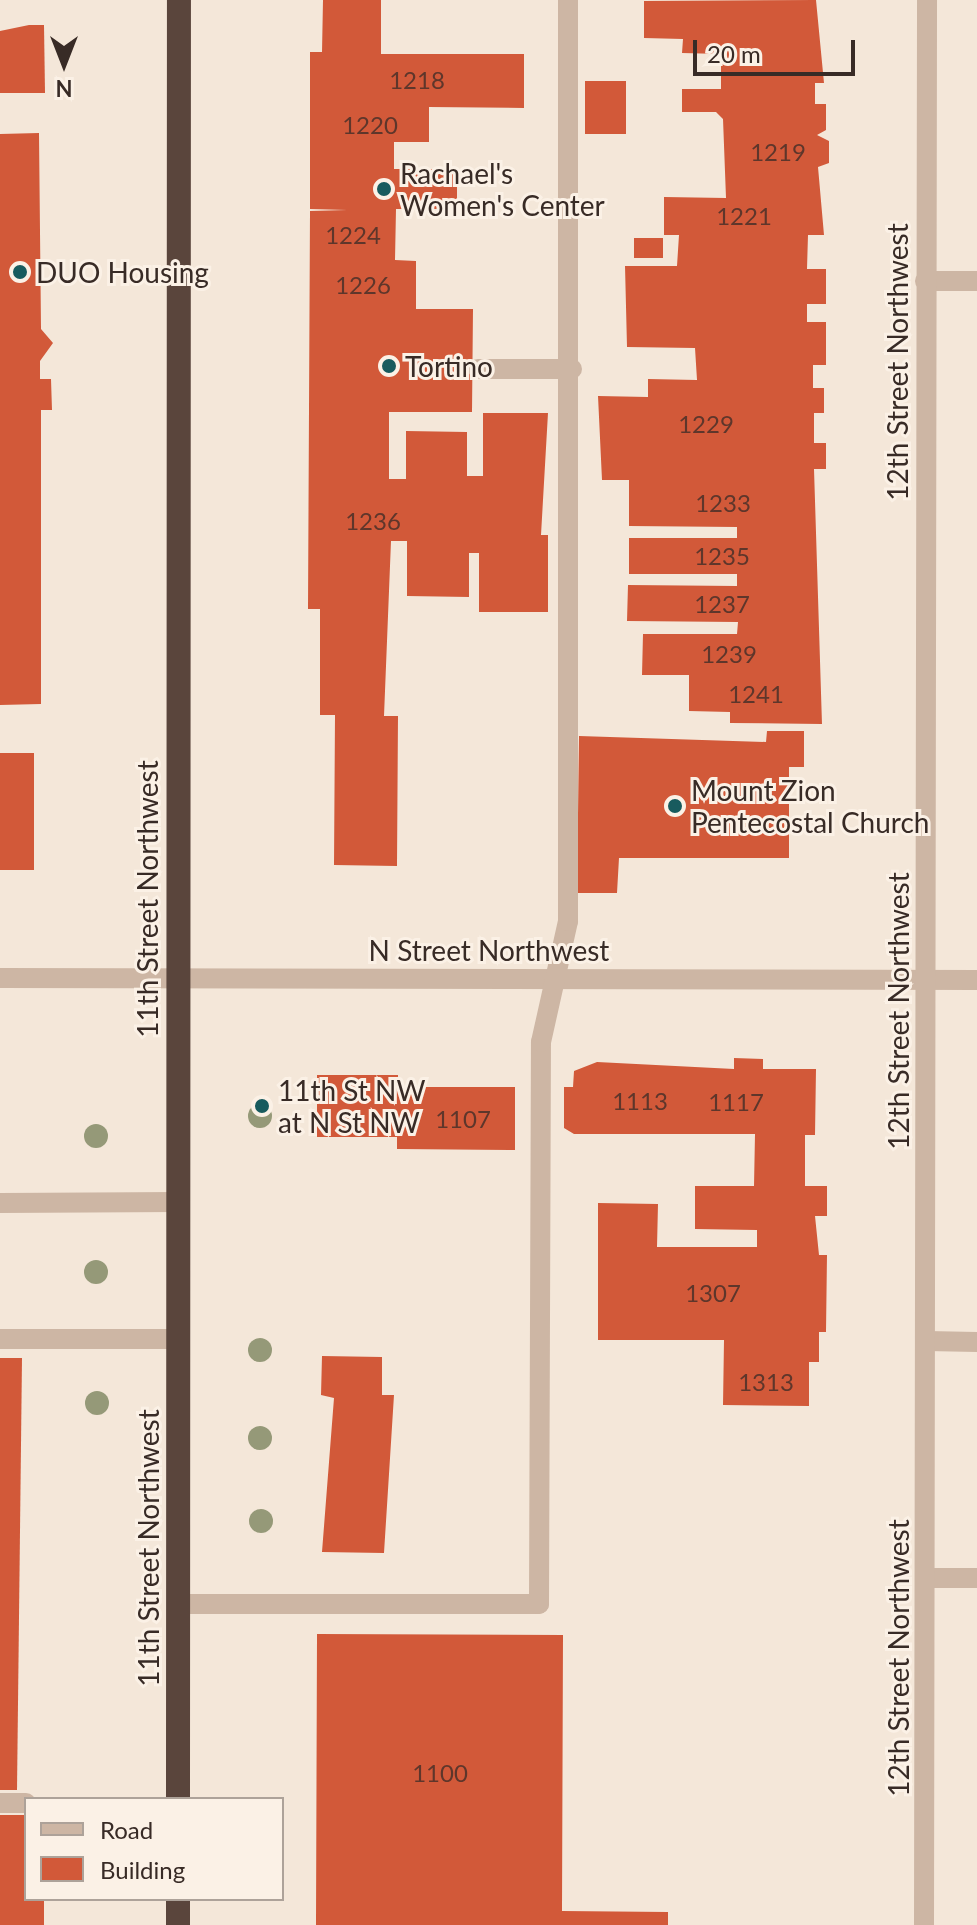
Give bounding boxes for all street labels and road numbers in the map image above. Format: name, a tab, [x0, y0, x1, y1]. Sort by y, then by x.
street label: 12th Street Northwest	[880, 223, 914, 501]
street label: 11th Street Northwest	[130, 760, 164, 1038]
street label: 12th Street Northwest	[881, 872, 915, 1150]
street label: N Street Northwest	[369, 933, 609, 967]
street label: 11th Street Northwest	[131, 1409, 165, 1687]
street label: 12th Street Northwest	[881, 1519, 915, 1797]

